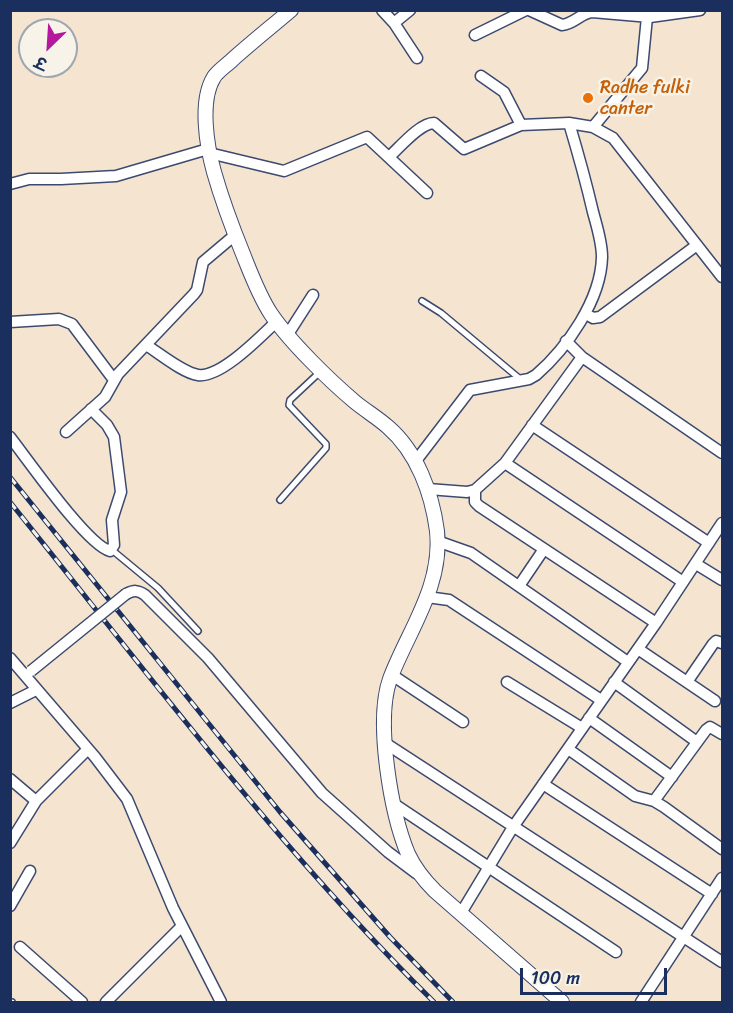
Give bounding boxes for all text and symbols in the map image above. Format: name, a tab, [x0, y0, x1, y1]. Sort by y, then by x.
north arrow	[18, 18, 78, 78]
text: उ	[30, 48, 52, 78]
place label: Radhe fulki canter	[600, 77, 690, 119]
marker: Radhe fulki canter	[581, 91, 595, 105]
scale bar	[523, 956, 670, 994]
text: 100 m	[531, 962, 580, 994]

